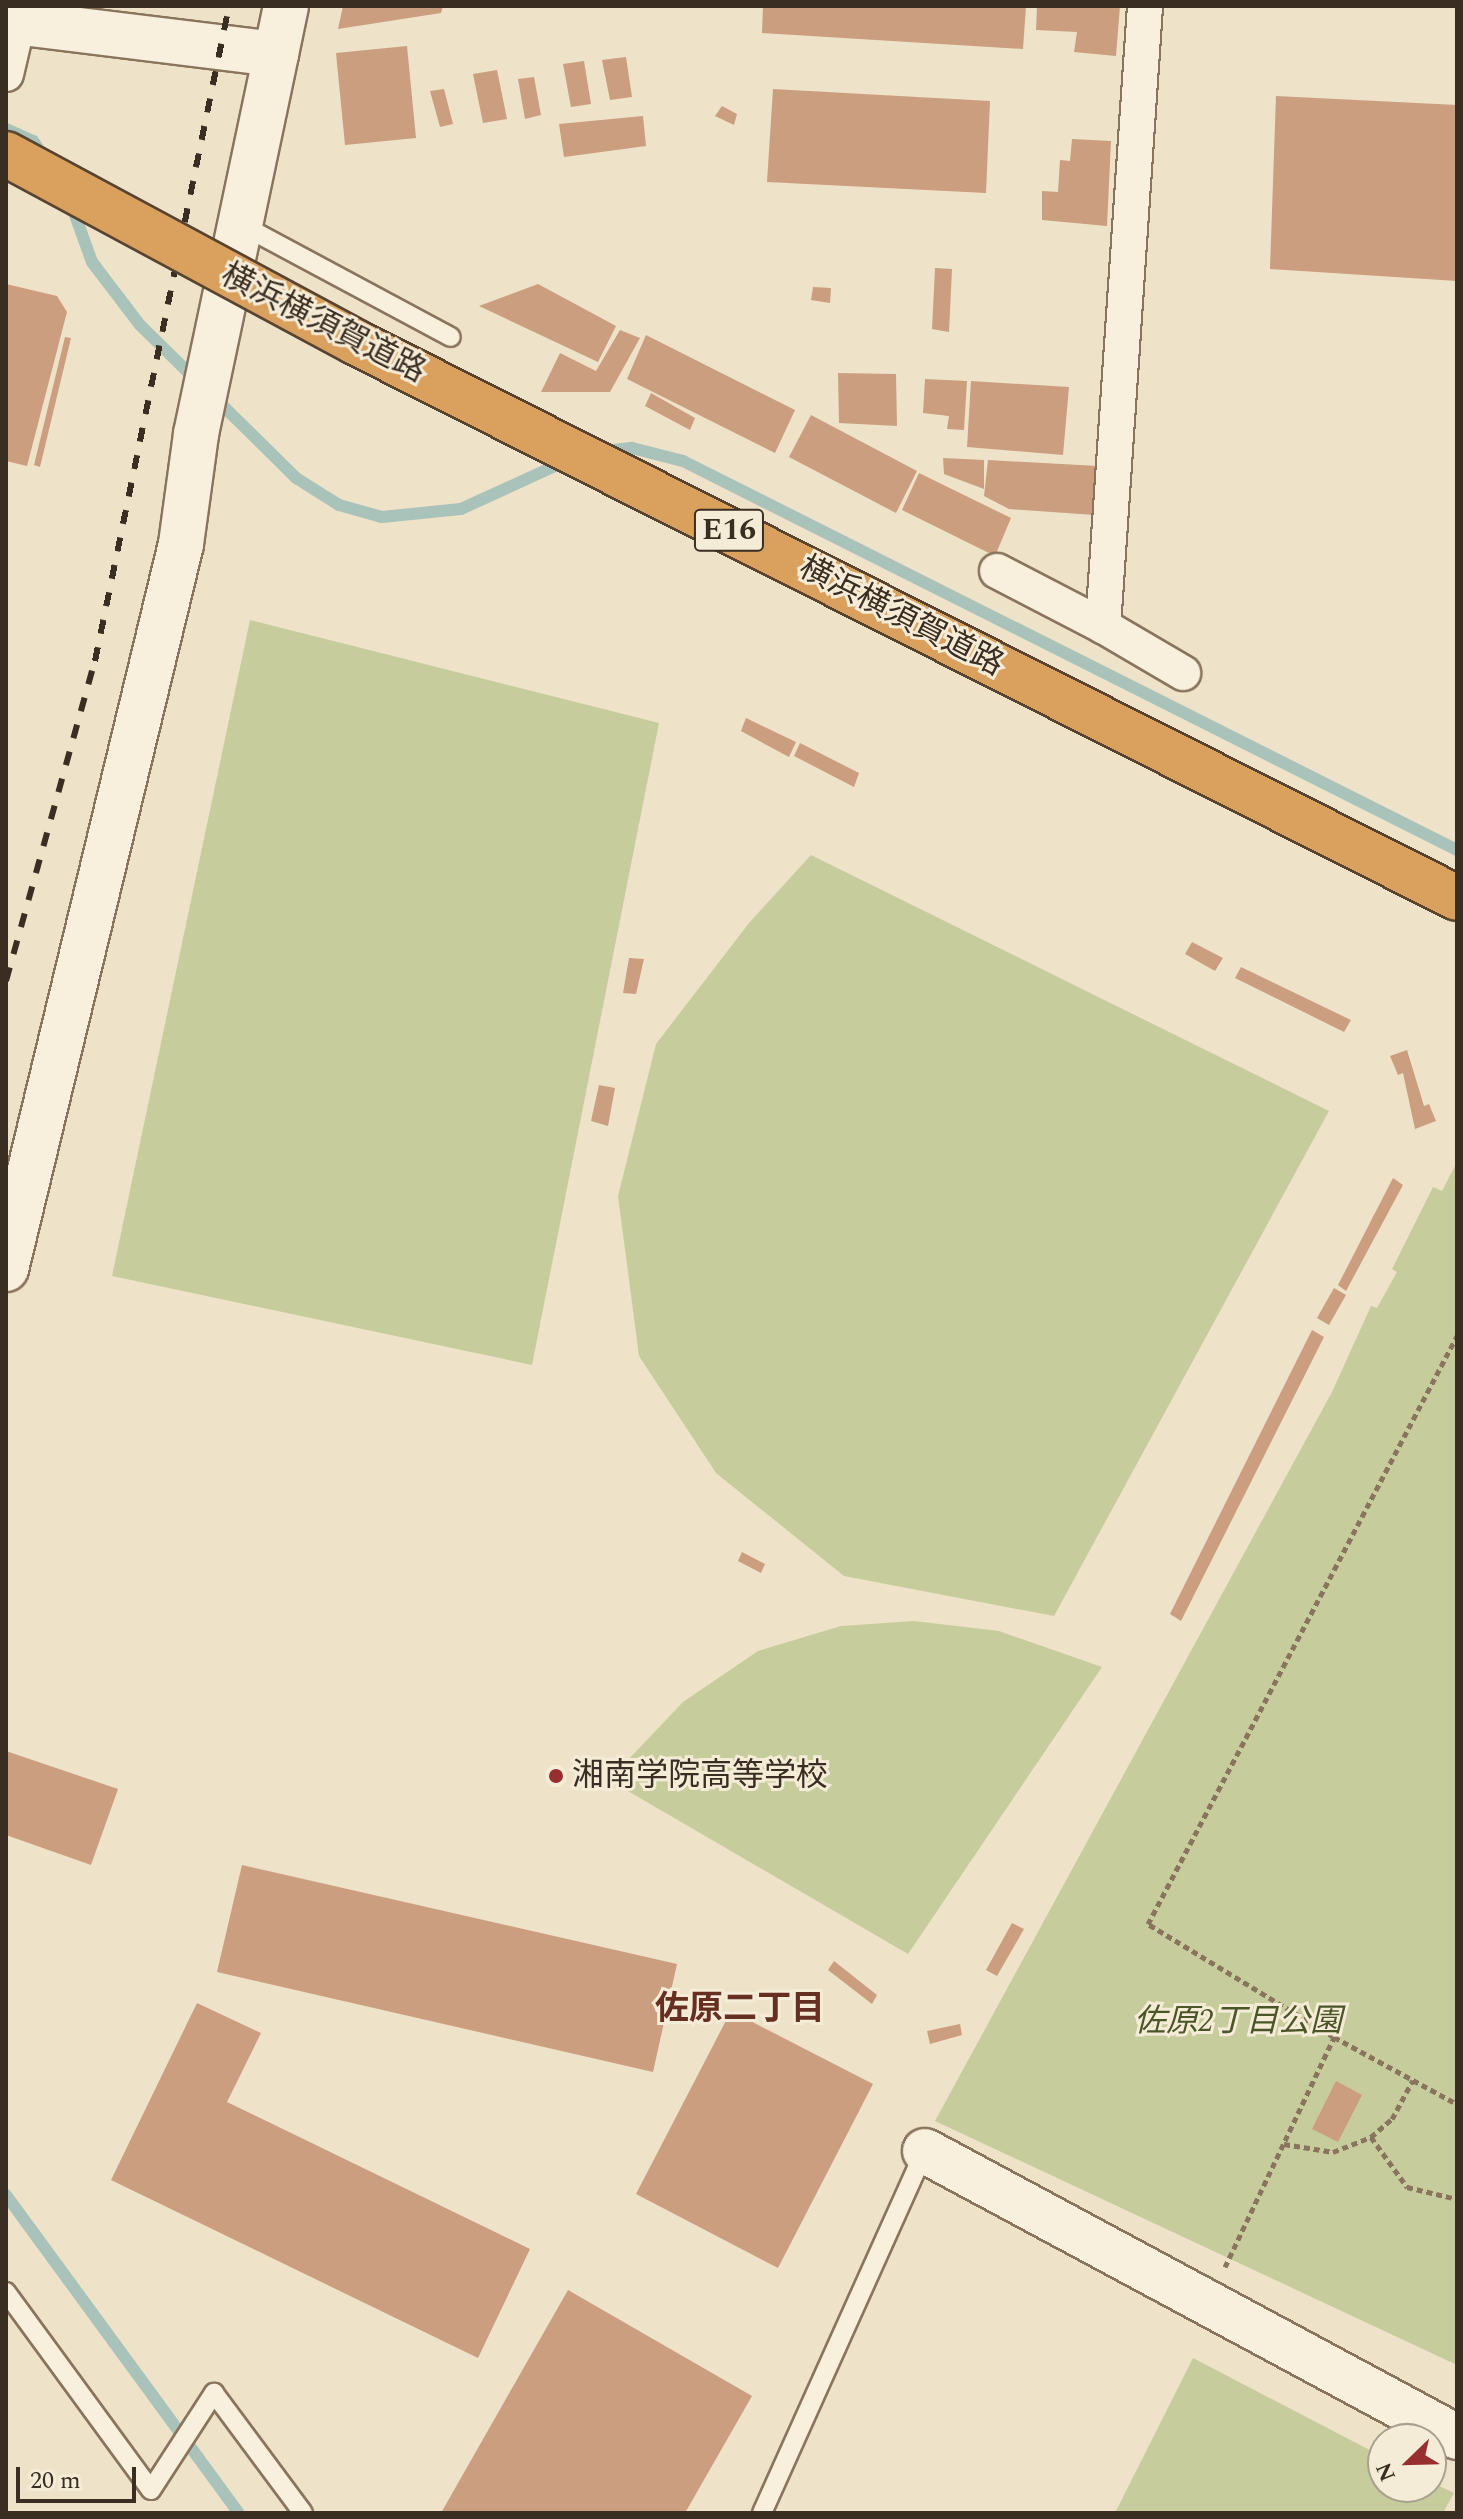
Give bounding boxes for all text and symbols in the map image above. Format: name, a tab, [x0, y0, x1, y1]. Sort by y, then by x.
street label: 横浜横須賀道路	[214, 256, 432, 392]
road number: E16	[693, 504, 765, 556]
street label: 横浜横須賀道路	[792, 549, 1010, 685]
place label: 湘南学院高等学校	[572, 1757, 828, 1795]
marker: 湘南学院高等学校	[547, 1767, 565, 1785]
district label: 佐原二丁目	[655, 1990, 825, 2030]
park label: 佐原2丁目公園	[1134, 2003, 1342, 2041]
north arrow	[1367, 2423, 1447, 2503]
scale bar	[20, 2451, 140, 2501]
text: N	[1368, 2457, 1405, 2487]
text: 20 m	[30, 2463, 81, 2499]

